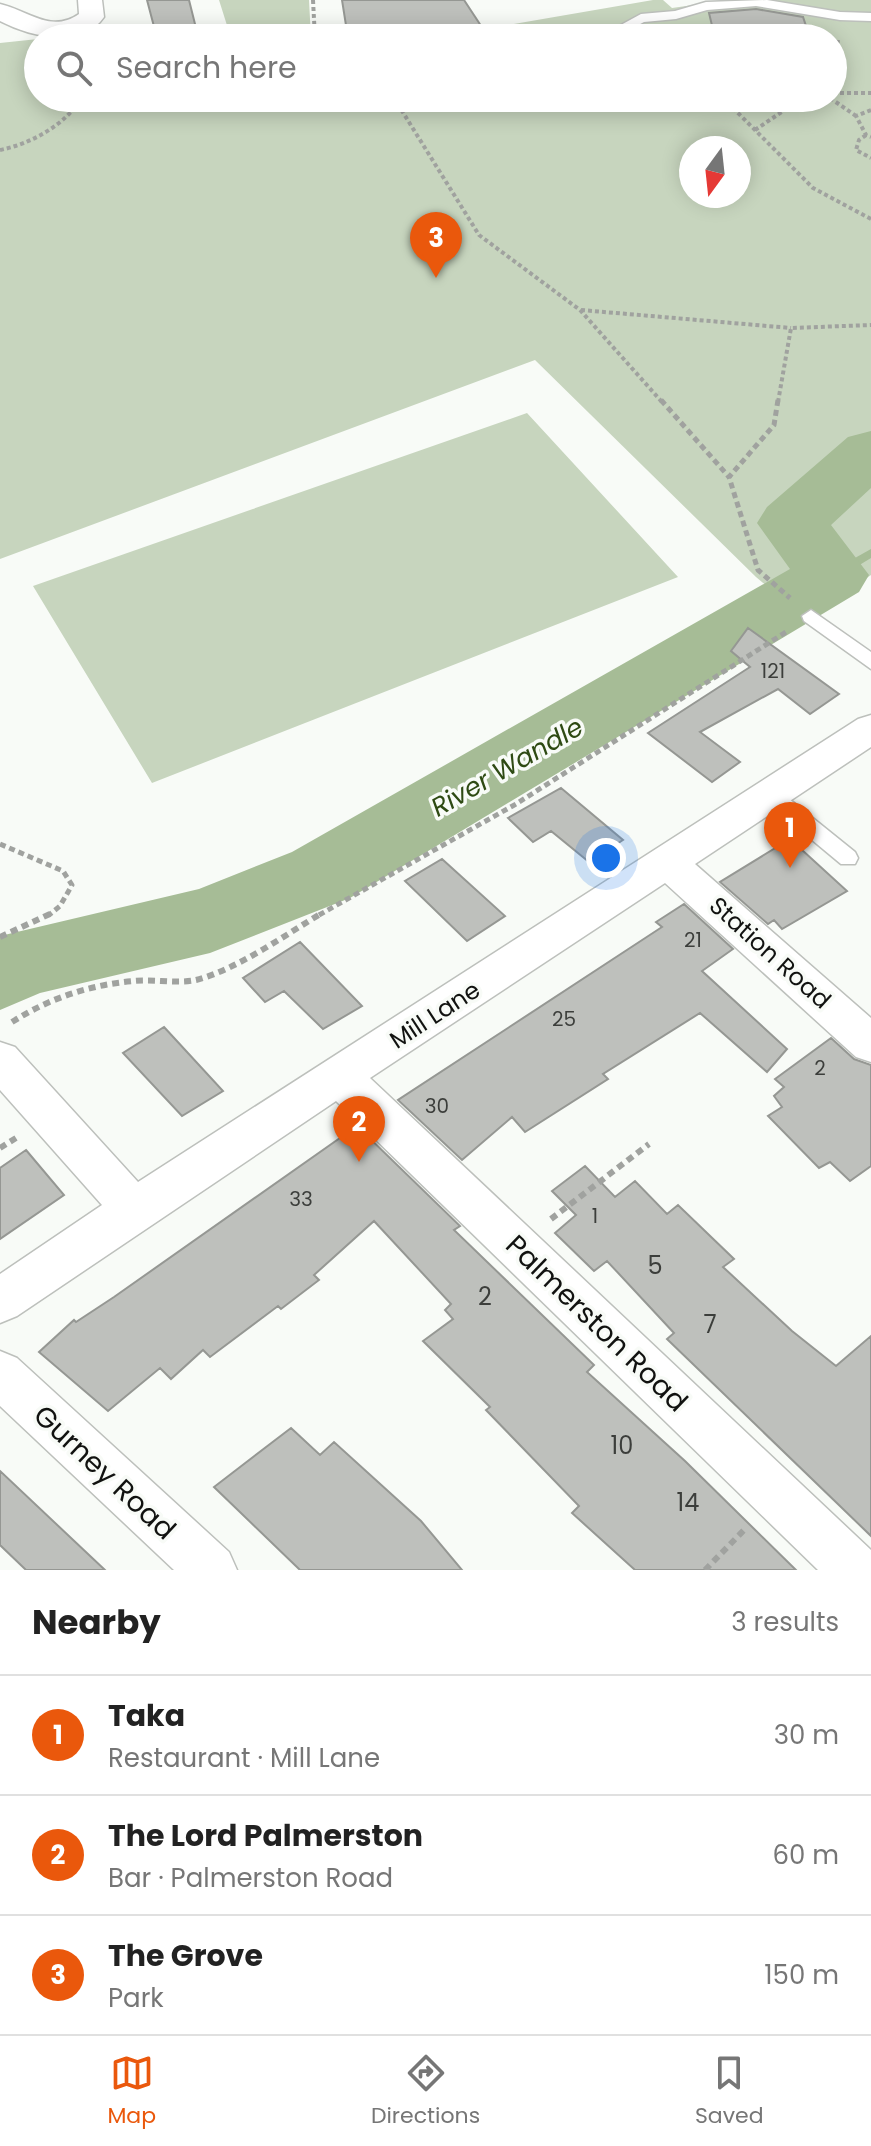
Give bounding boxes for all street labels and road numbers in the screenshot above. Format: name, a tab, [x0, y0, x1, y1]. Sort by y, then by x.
street label: Station Road	[702, 889, 838, 1016]
street label: Mill Lane	[383, 973, 486, 1056]
street label: Palmerston Road	[497, 1226, 696, 1421]
street label: Gurney Road	[25, 1396, 184, 1549]

